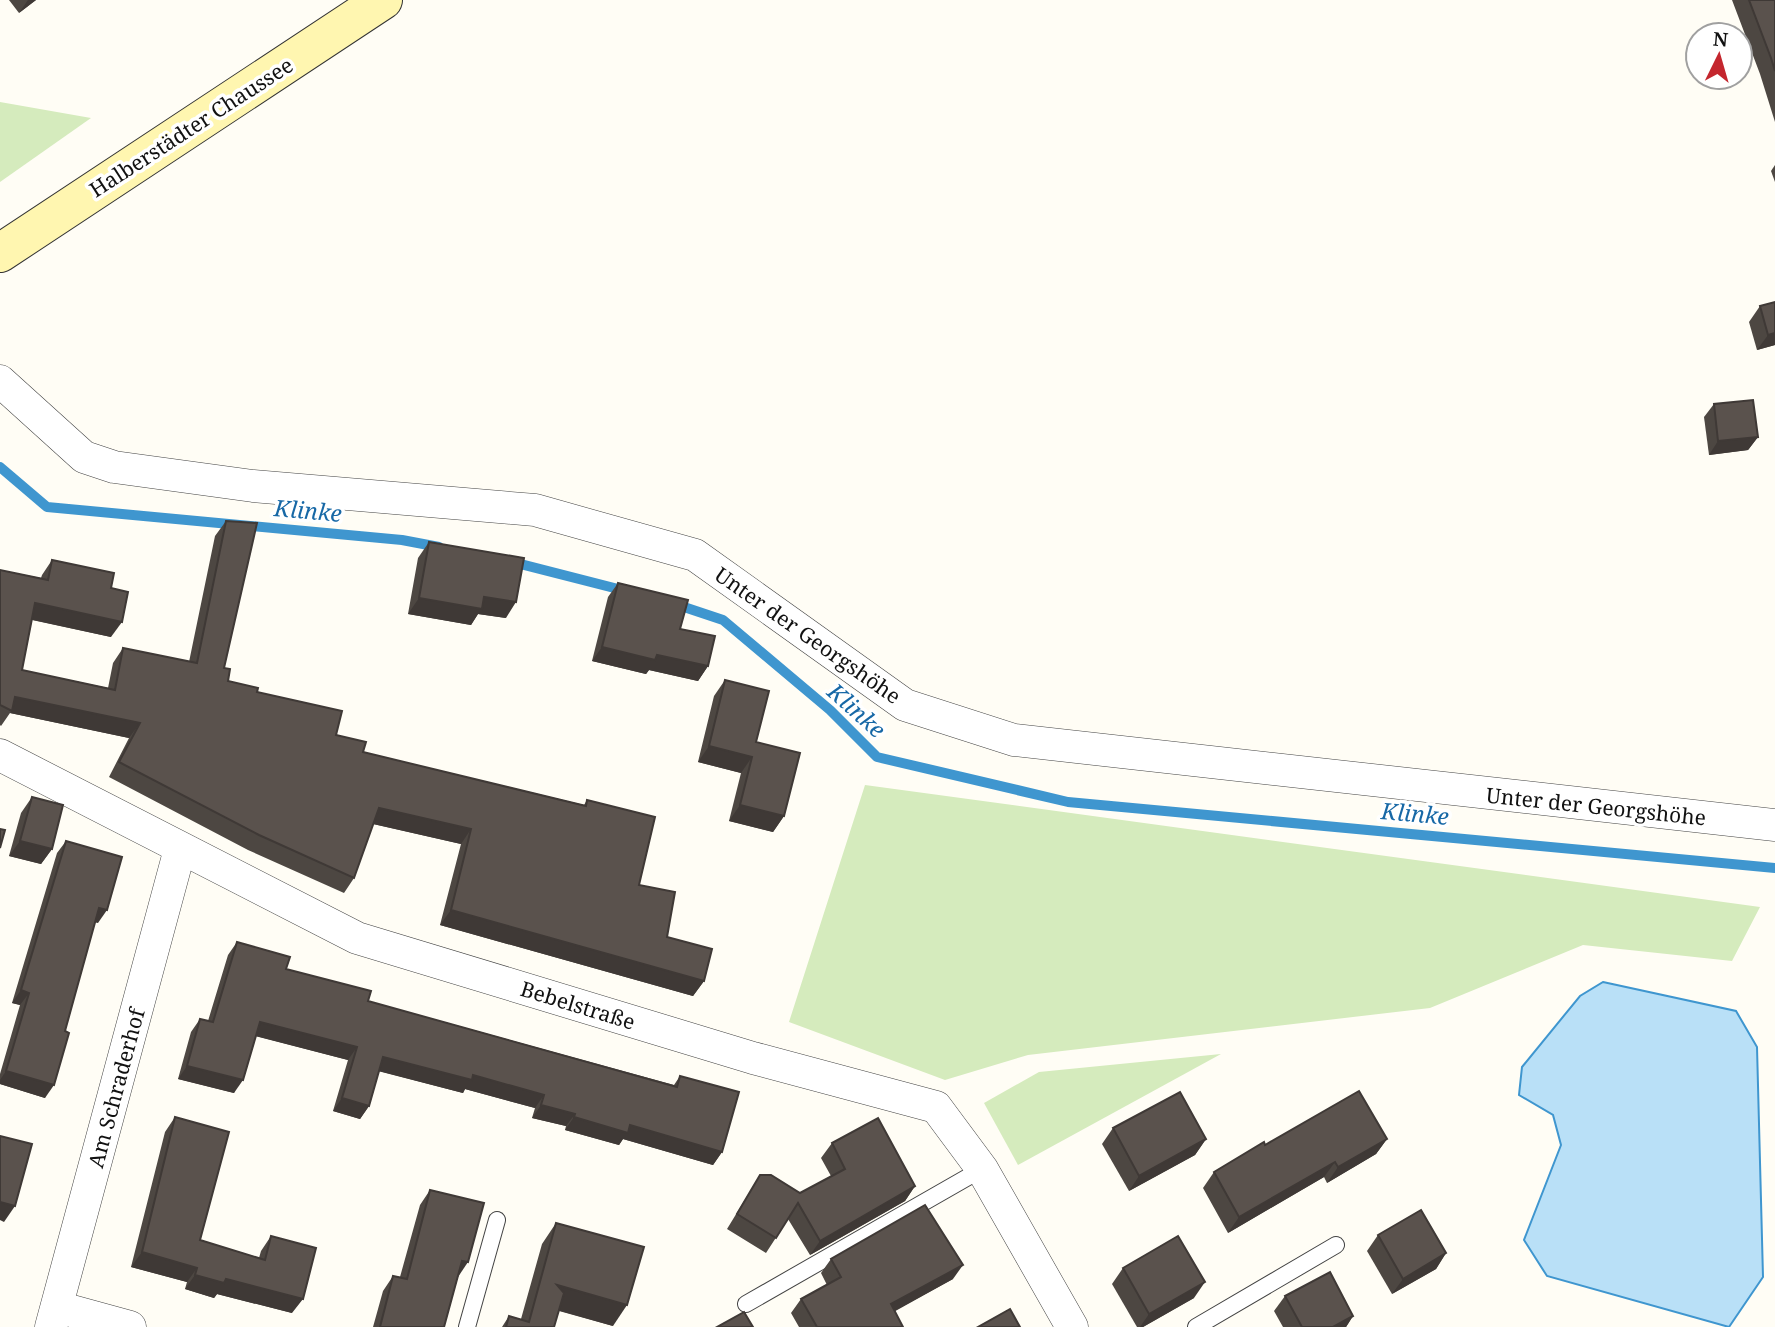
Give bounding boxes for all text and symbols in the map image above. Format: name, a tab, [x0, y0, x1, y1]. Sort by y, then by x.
north arrow	[1684, 21, 1754, 91]
text: N	[1712, 25, 1729, 53]
street label: Halberstädter Chaussee	[84, 51, 298, 203]
water label: Klinke	[272, 491, 343, 529]
street label: Unter der Georgshöhe	[709, 560, 907, 710]
water label: Klinke	[820, 675, 893, 745]
street label: Unter der Georgshöhe	[1485, 781, 1707, 831]
water label: Klinke	[1379, 794, 1450, 832]
street label: Bebelstraße	[517, 974, 639, 1036]
street label: Am Schraderhof	[81, 1003, 151, 1171]

